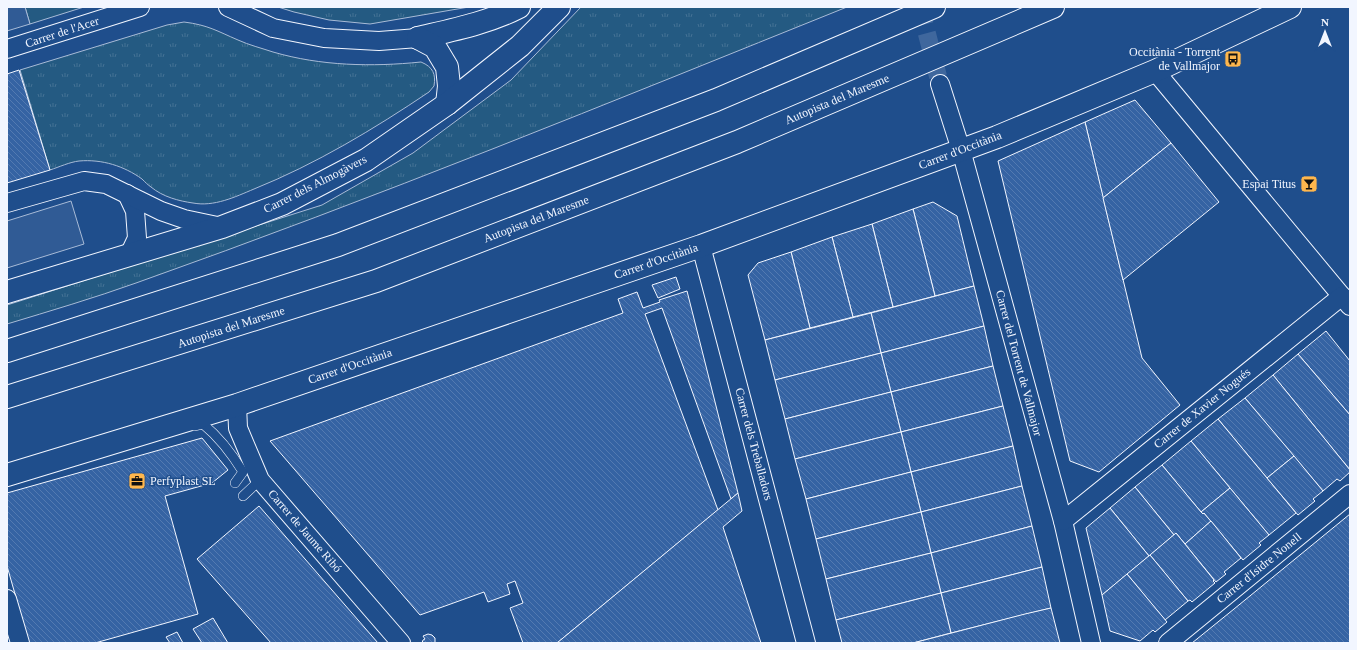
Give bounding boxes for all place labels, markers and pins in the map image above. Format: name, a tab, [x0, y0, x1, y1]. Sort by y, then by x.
place label: Occitània - Torrent de Vallmajor	[1129, 45, 1221, 73]
bus stop icon: Occitània - Torrent de Vallmajor	[1223, 49, 1243, 69]
bar icon: Espai Titus	[1299, 174, 1319, 194]
place label: Espai Titus	[1242, 177, 1296, 191]
office icon: Perfyplast SL	[127, 471, 147, 491]
place label: Perfyplast SL	[150, 474, 216, 488]

